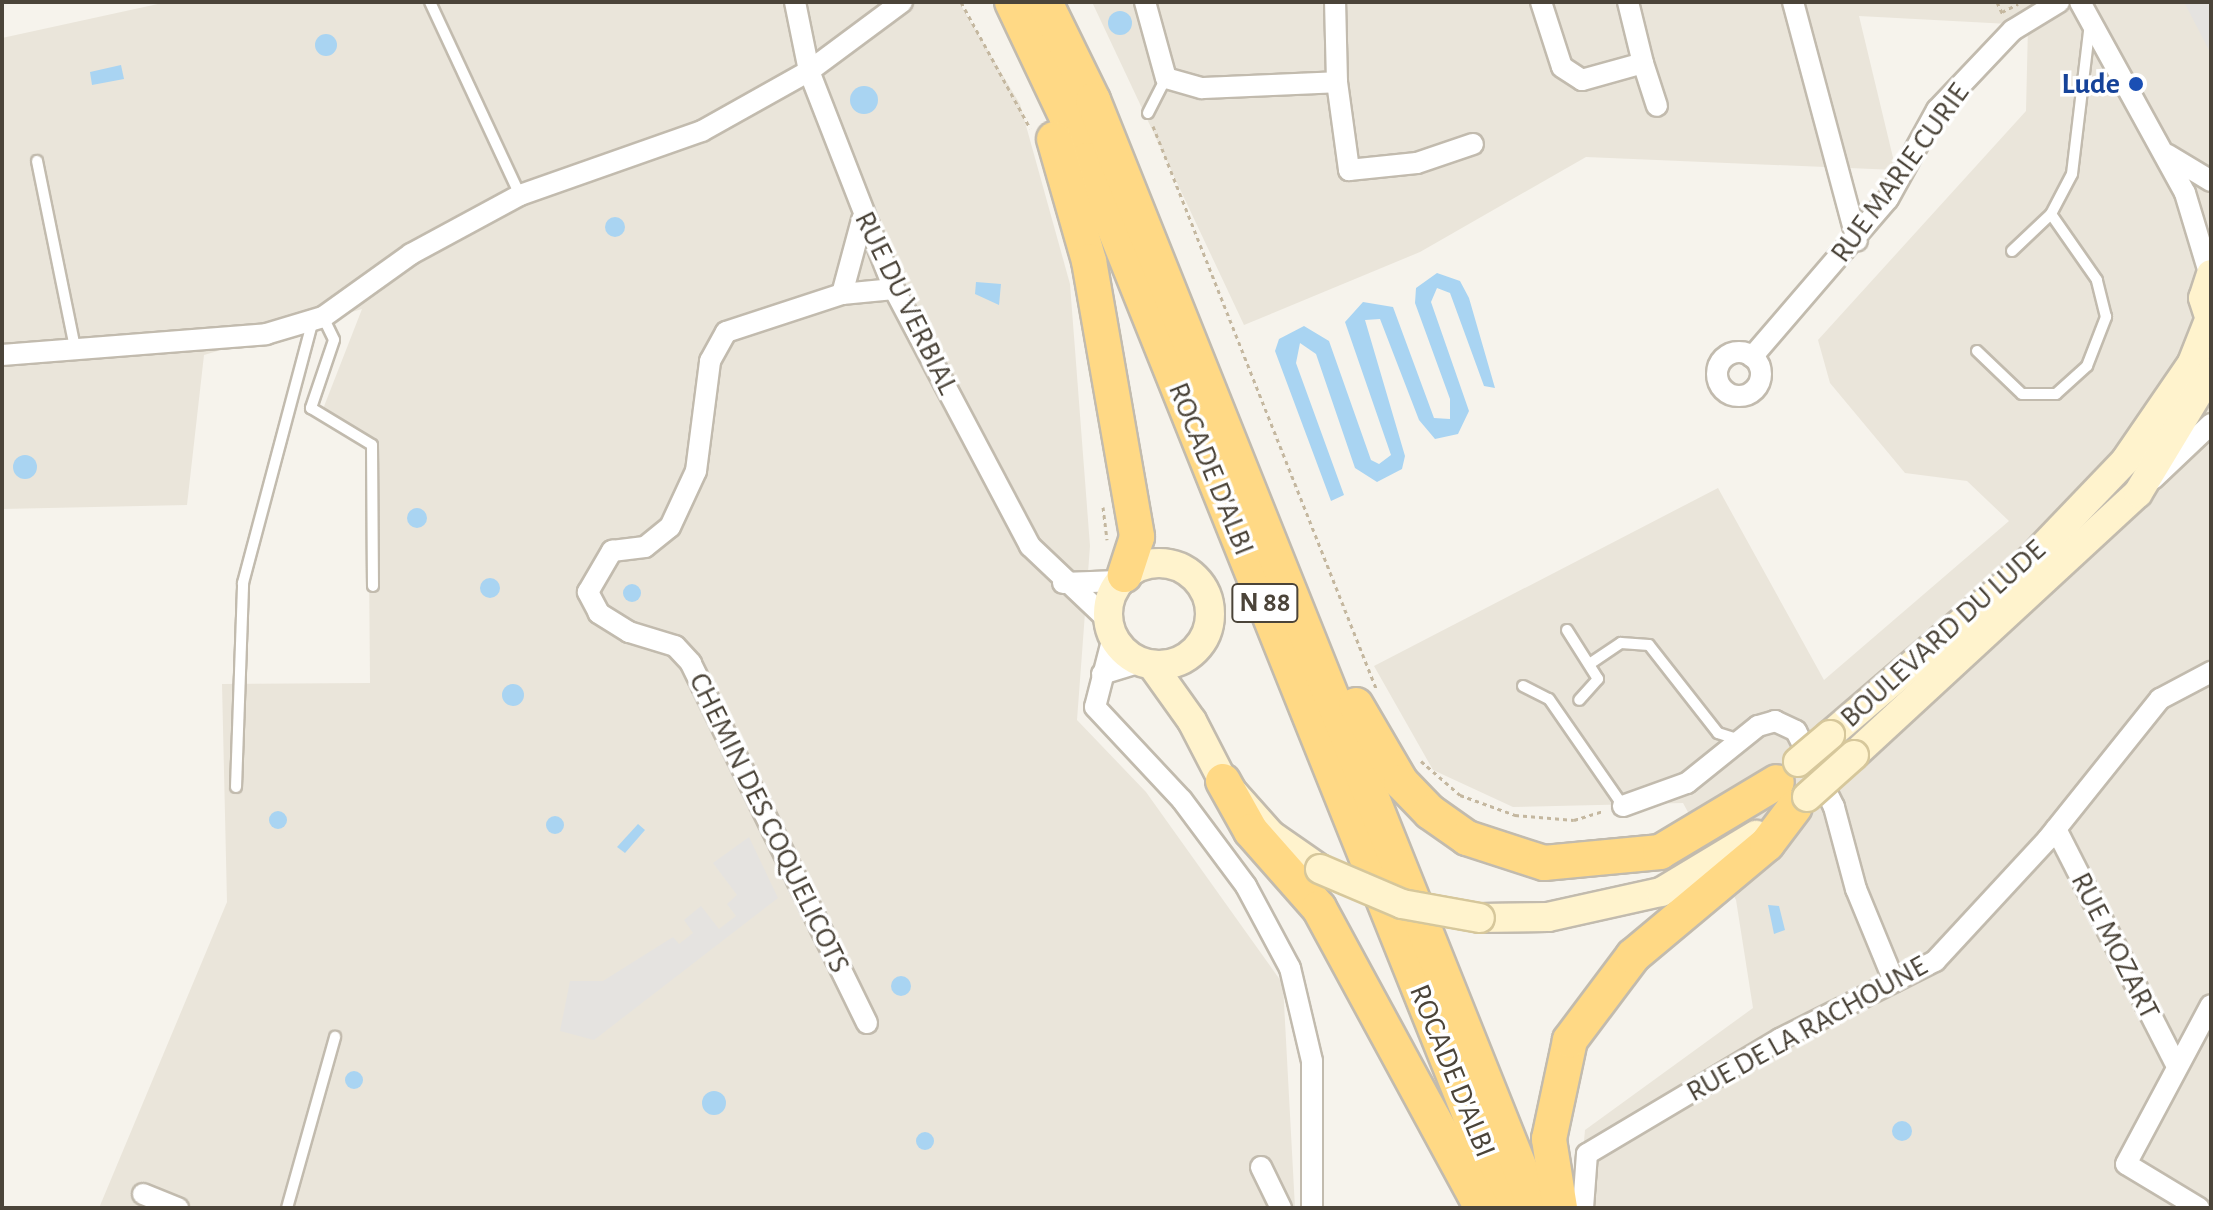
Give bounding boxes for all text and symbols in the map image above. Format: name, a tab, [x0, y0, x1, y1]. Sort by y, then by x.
place label: Lude	[2061, 66, 2120, 102]
marker: Lude	[2127, 75, 2145, 93]
street label: RUE MARIE CURIE	[1823, 76, 1977, 270]
street label: RUE DU VERBIAL	[846, 206, 966, 400]
street label: ROCADE D'ALBI	[1160, 377, 1262, 561]
street label: BOULEVARD DU LUDE	[1833, 532, 2053, 736]
road number: N 88	[1231, 579, 1299, 627]
street label: CHEMIN DES COQUELICOTS	[681, 667, 857, 979]
street label: RUE MOZART	[2063, 866, 2167, 1026]
street label: RUE DE LA RACHOUNE	[1680, 948, 1934, 1110]
street label: ROCADE D'ALBI	[1401, 979, 1503, 1163]

